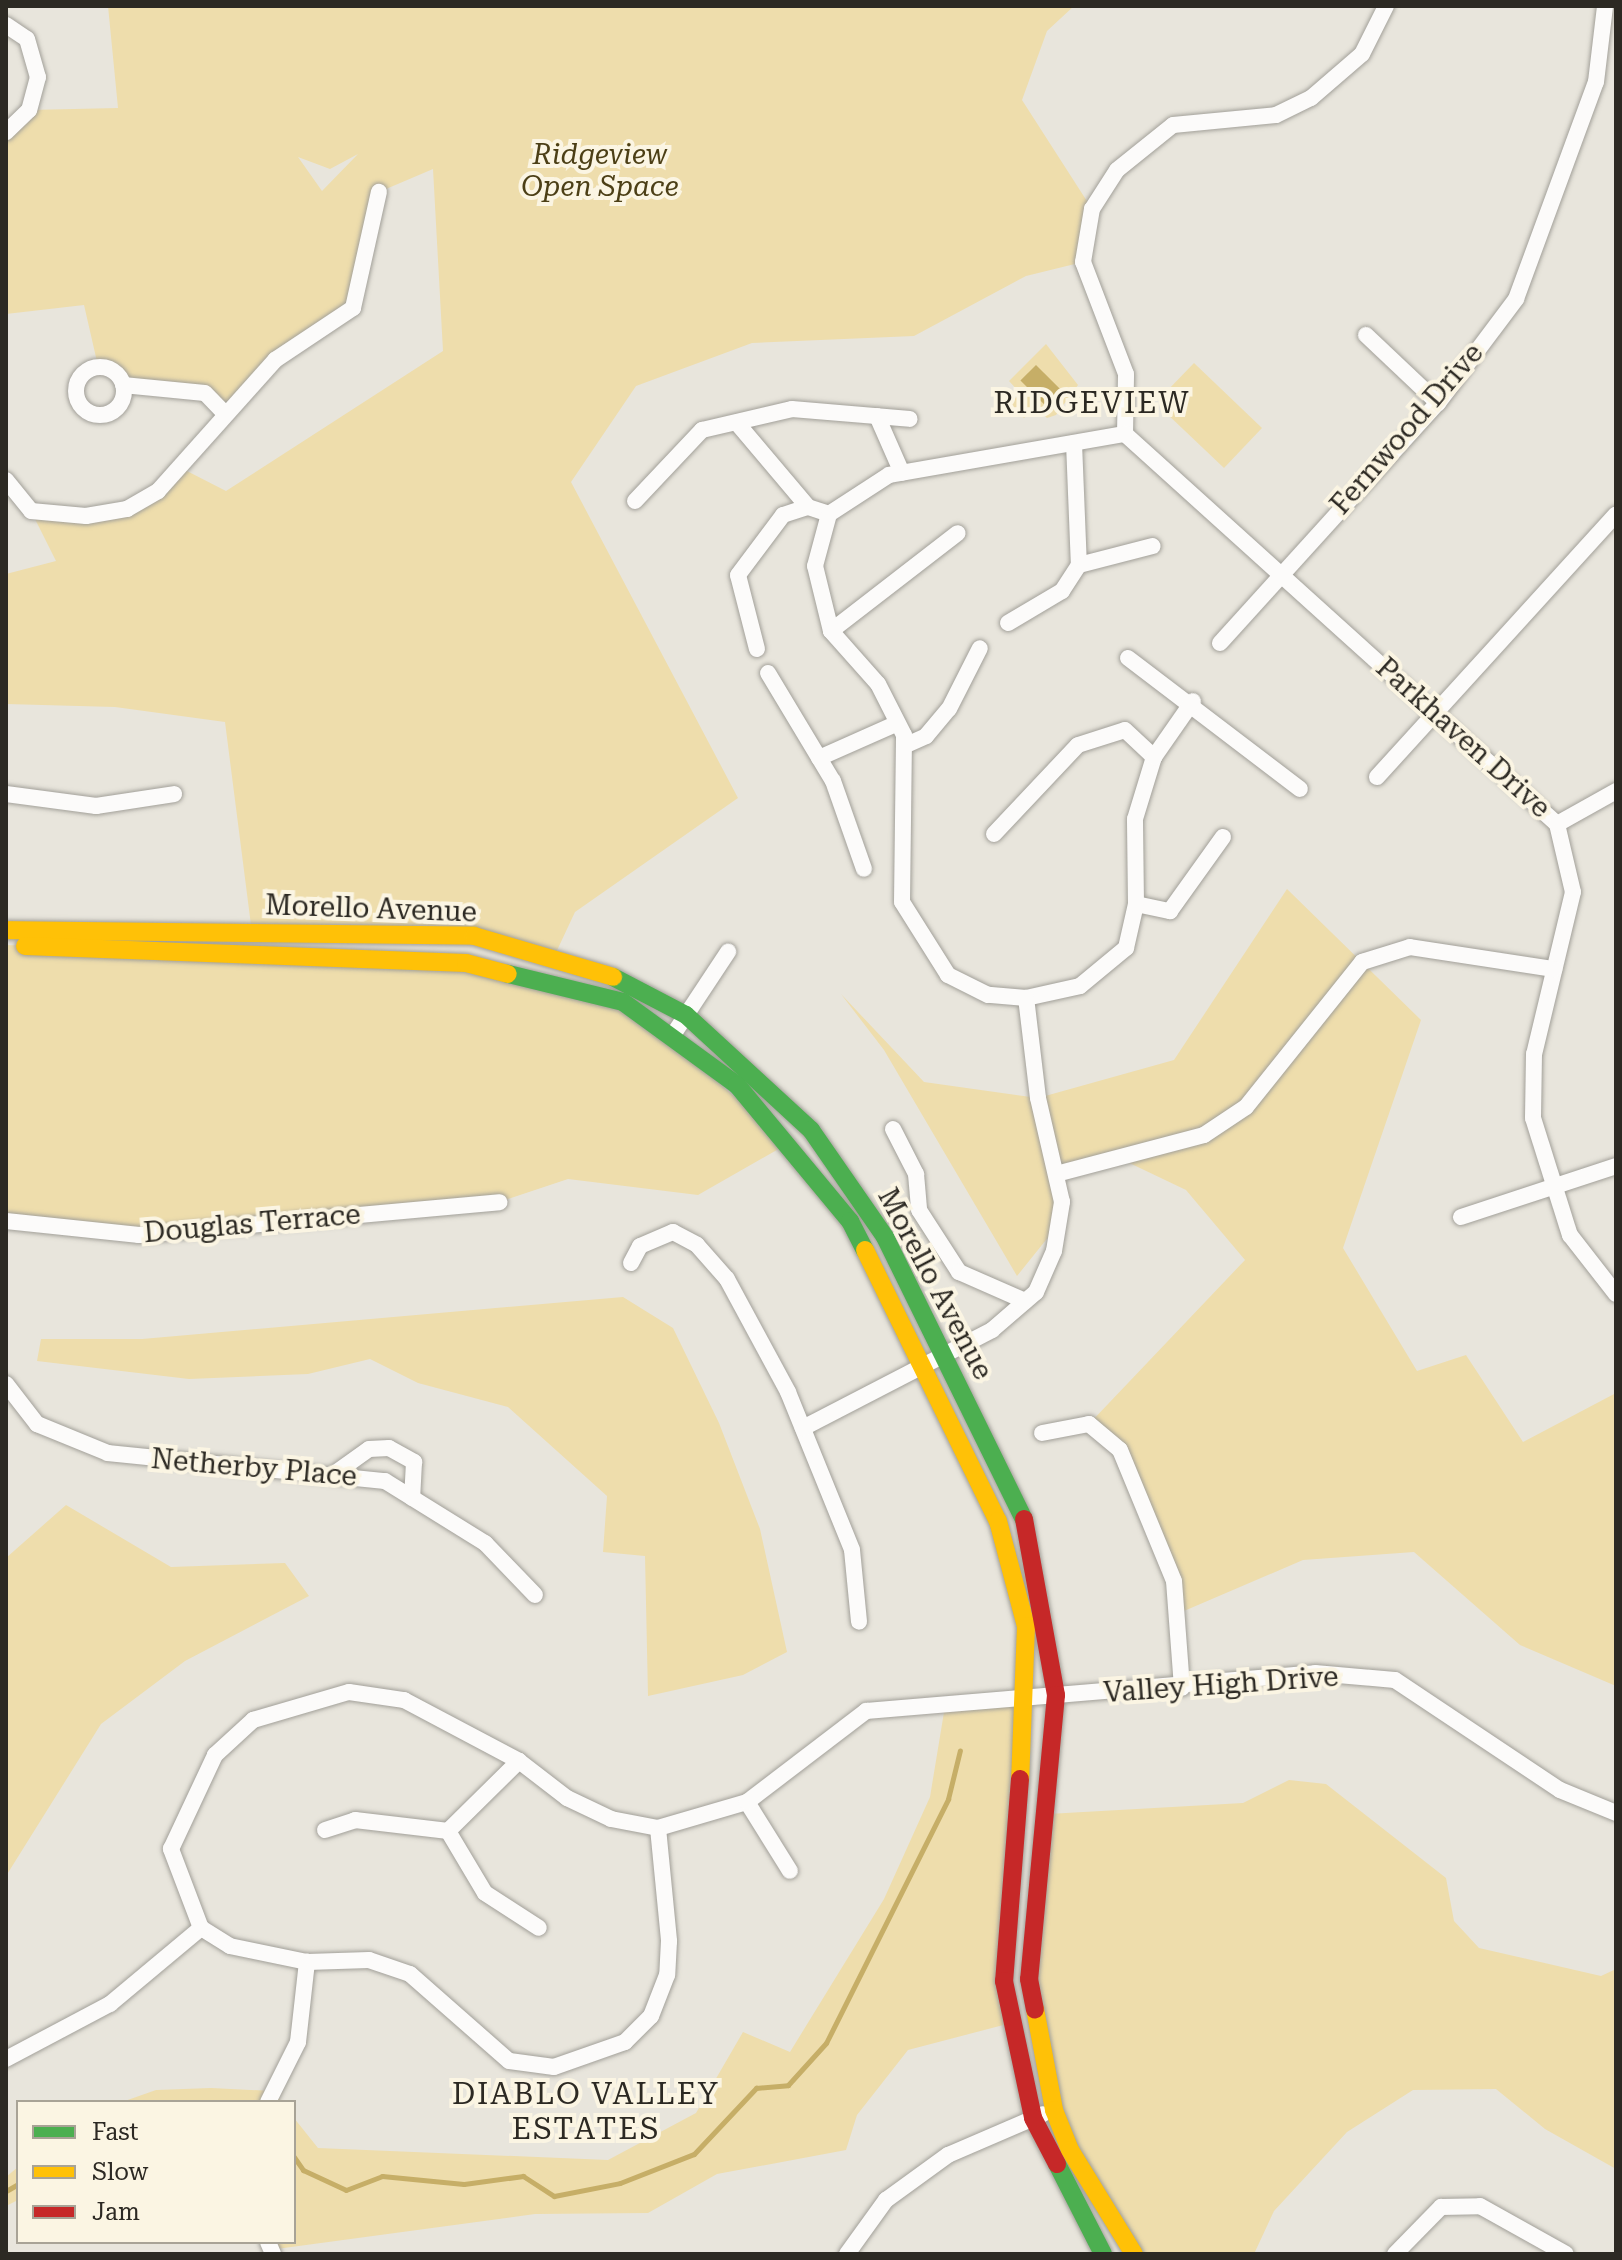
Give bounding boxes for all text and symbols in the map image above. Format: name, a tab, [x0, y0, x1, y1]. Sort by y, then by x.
park label: Ridgeview Open Space	[521, 138, 679, 204]
street label: Fernwood Drive	[1324, 337, 1490, 521]
district label: RIDGEVIEW	[993, 385, 1191, 421]
street label: Parkhaven Drive	[1369, 651, 1557, 825]
street label: Morello Avenue	[265, 889, 477, 929]
street label: Morello Avenue	[870, 1183, 1000, 1385]
street label: Douglas Terrace	[142, 1198, 362, 1250]
street label: Netherby Place	[150, 1442, 358, 1494]
street label: Valley High Drive	[1102, 1660, 1340, 1710]
district label: DIABLO VALLEY ESTATES	[452, 2076, 720, 2146]
legend	[16, 2100, 296, 2244]
text: Fast	[92, 2118, 139, 2146]
text: Slow	[92, 2158, 148, 2186]
text: Jam	[92, 2198, 140, 2226]

